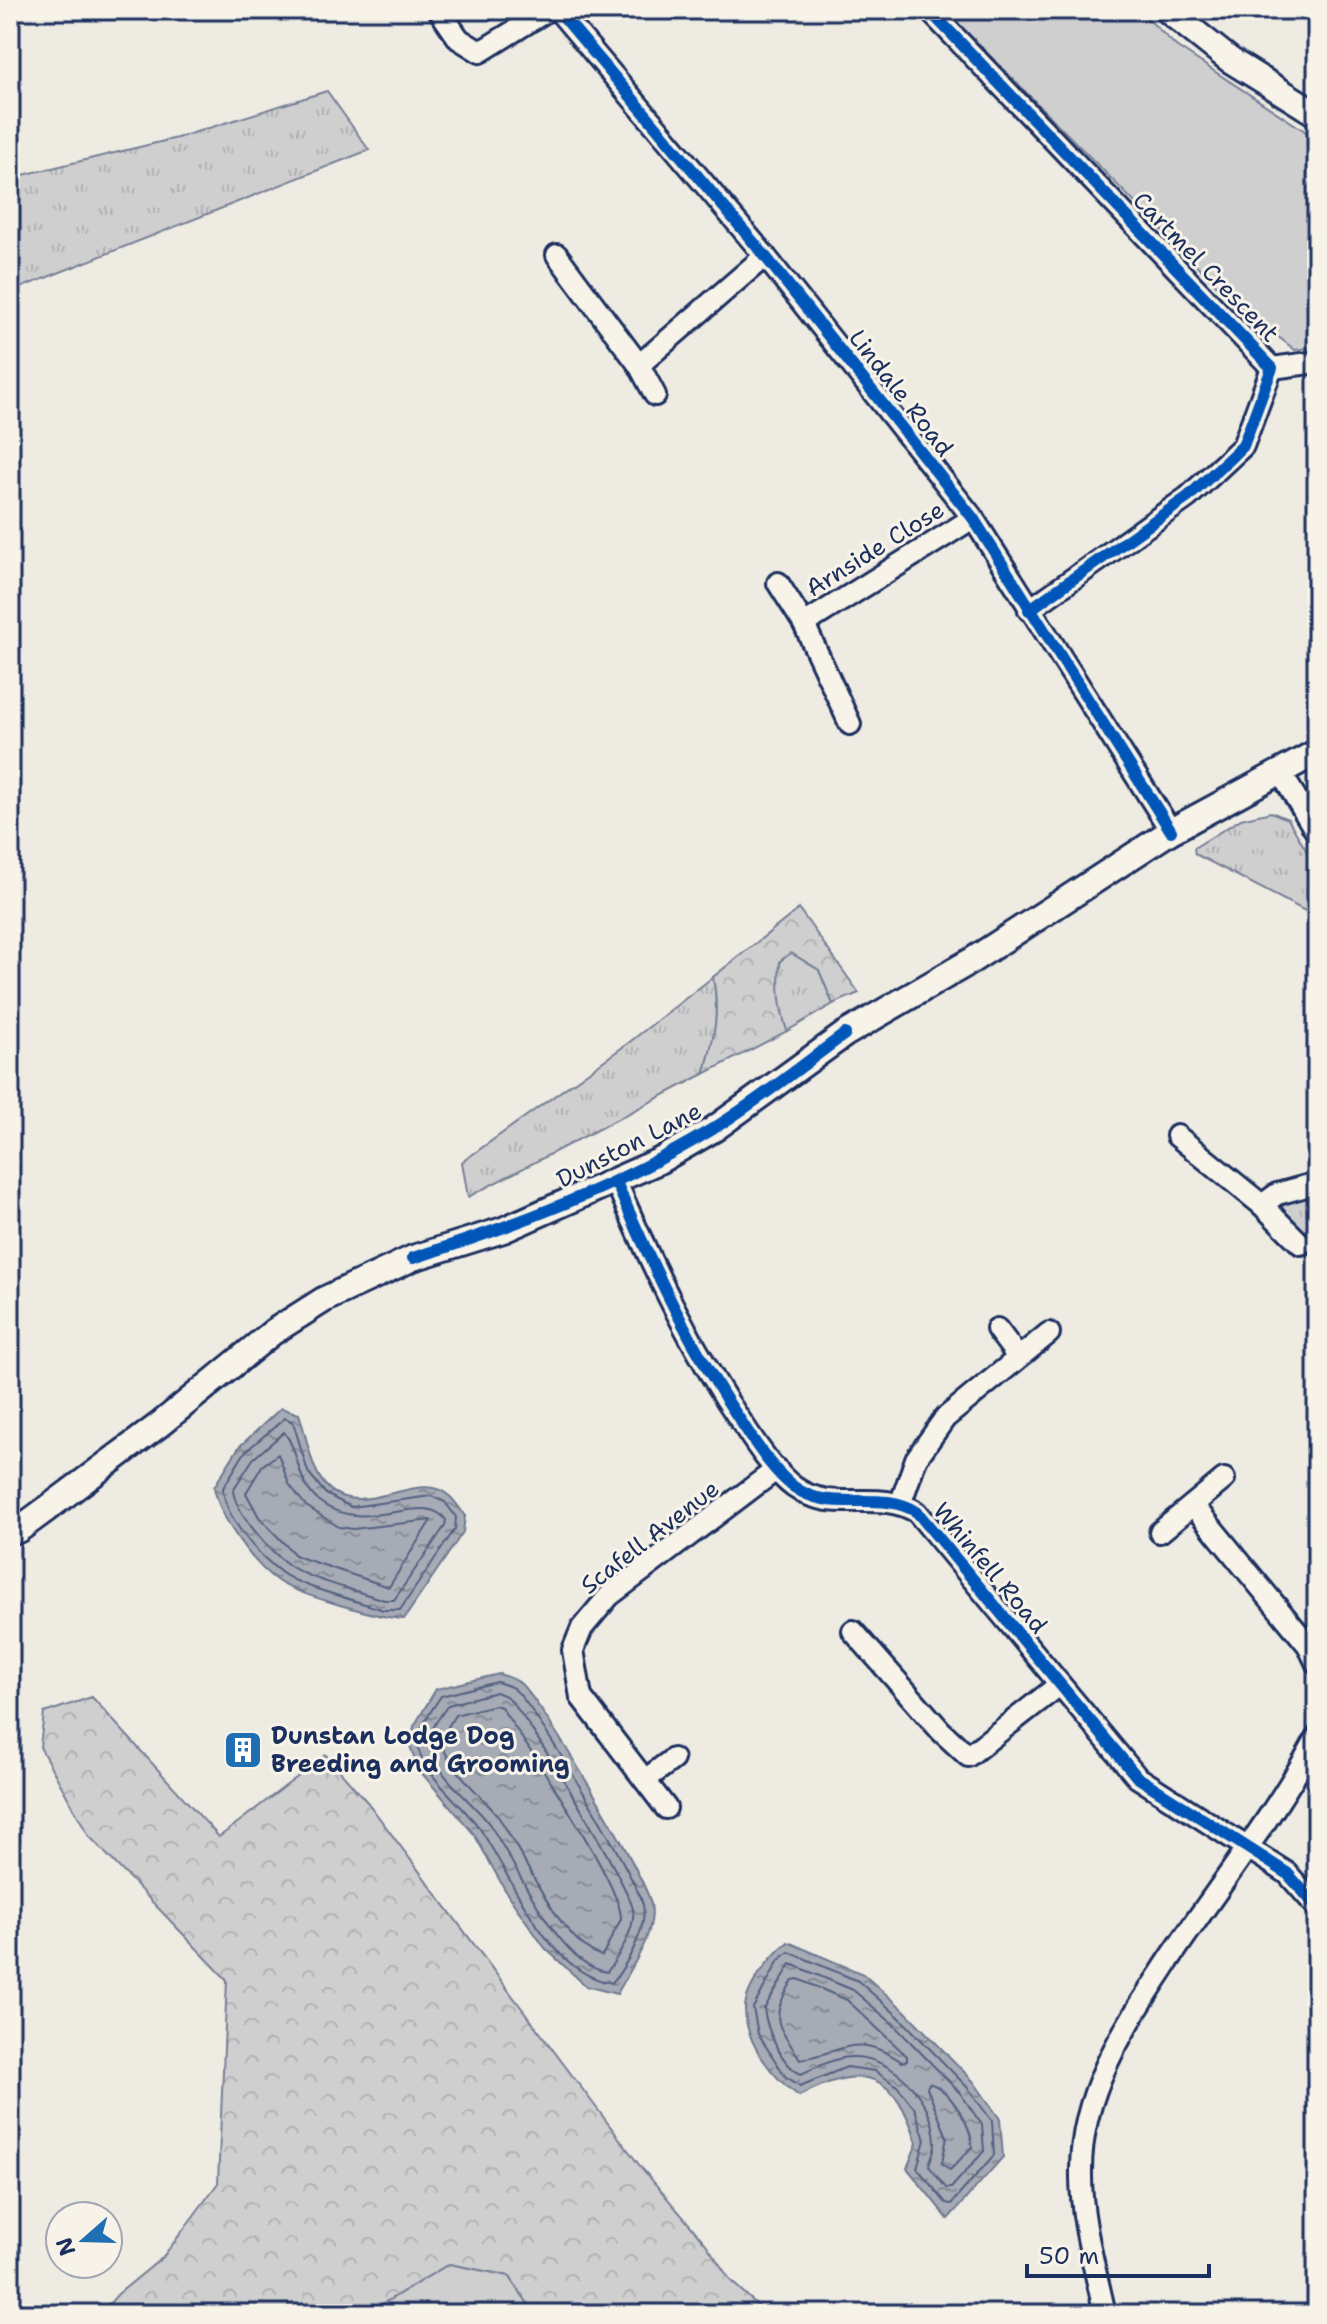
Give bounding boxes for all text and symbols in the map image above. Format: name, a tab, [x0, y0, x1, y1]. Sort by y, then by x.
street label: Cartmel Crescent	[1126, 185, 1286, 349]
street label: Lindale Road	[841, 323, 961, 463]
street label: Arnside Close	[800, 494, 950, 604]
street label: Dunston Lane	[551, 1095, 707, 1195]
street label: Scafell Avenue	[574, 1473, 726, 1601]
street label: Whinfell Road	[926, 1496, 1054, 1640]
place label: Dunstan Lodge Dog Breeding and Grooming	[271, 1720, 570, 1780]
building icon: Dunstan Lodge Dog Breeding and Grooming	[222, 1729, 264, 1771]
north arrow	[44, 2200, 124, 2280]
scale bar	[1027, 2228, 1209, 2278]
text: N	[49, 2234, 82, 2260]
text: 50 m	[1039, 2240, 1099, 2272]

